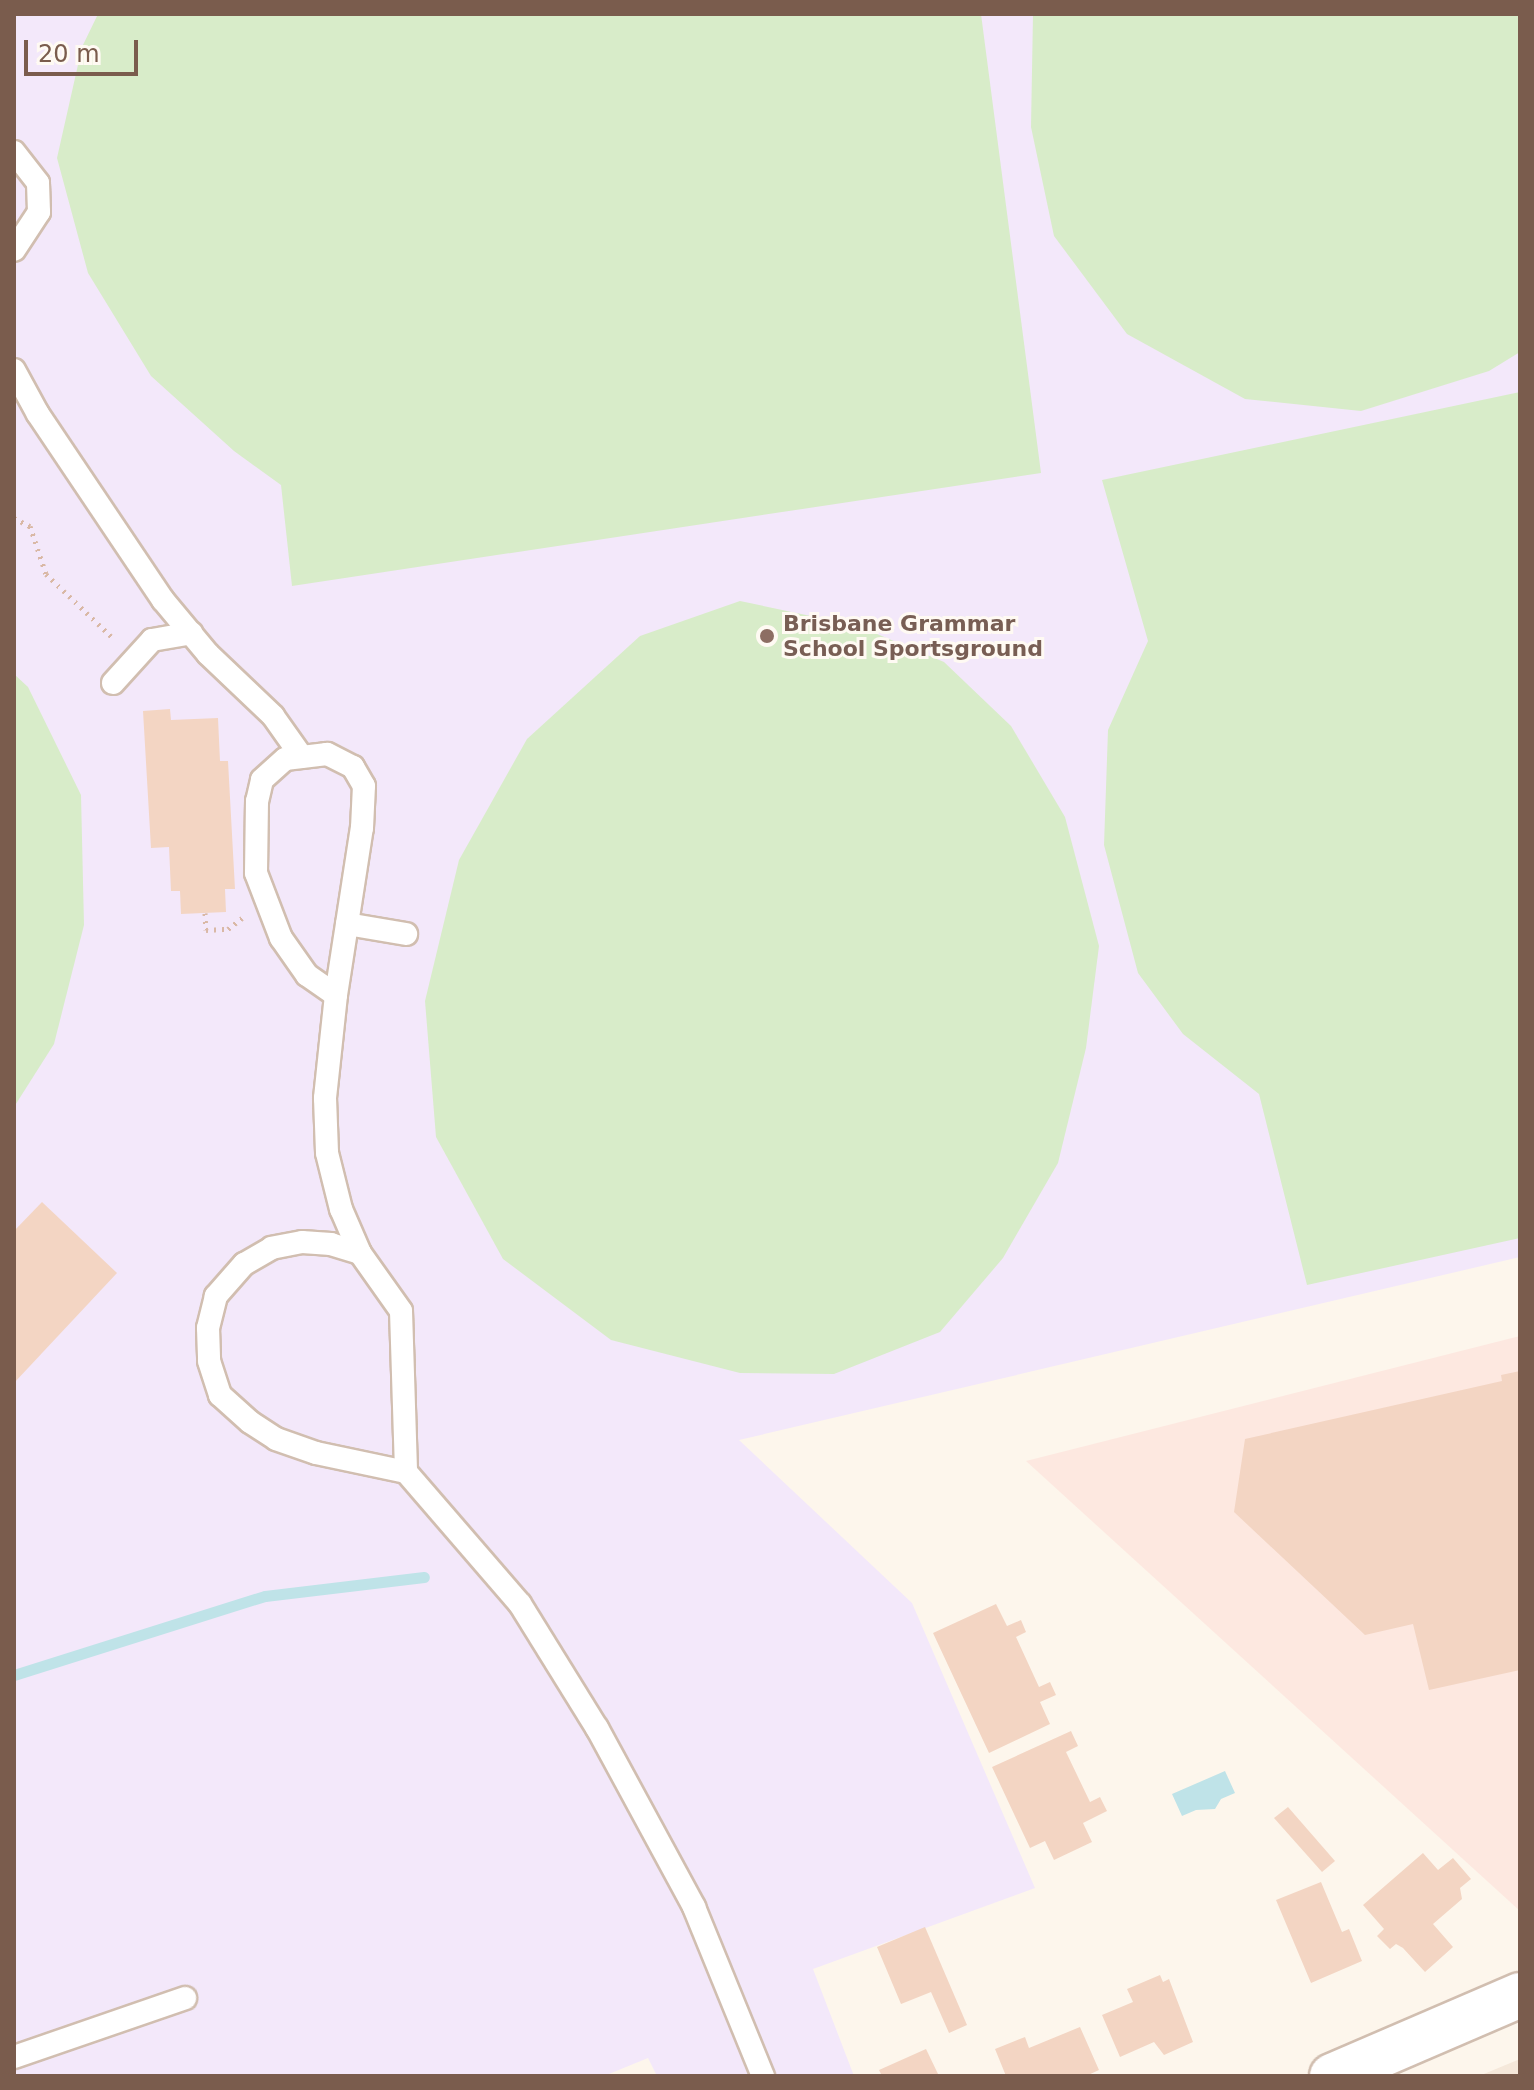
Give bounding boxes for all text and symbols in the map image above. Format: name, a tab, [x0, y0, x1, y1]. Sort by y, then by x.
scale bar	[28, 24, 142, 74]
text: 20 m	[38, 40, 100, 68]
place label: Brisbane Grammar School Sportsground	[783, 610, 1043, 662]
marker: Brisbane Grammar School Sportsground	[758, 627, 776, 645]

